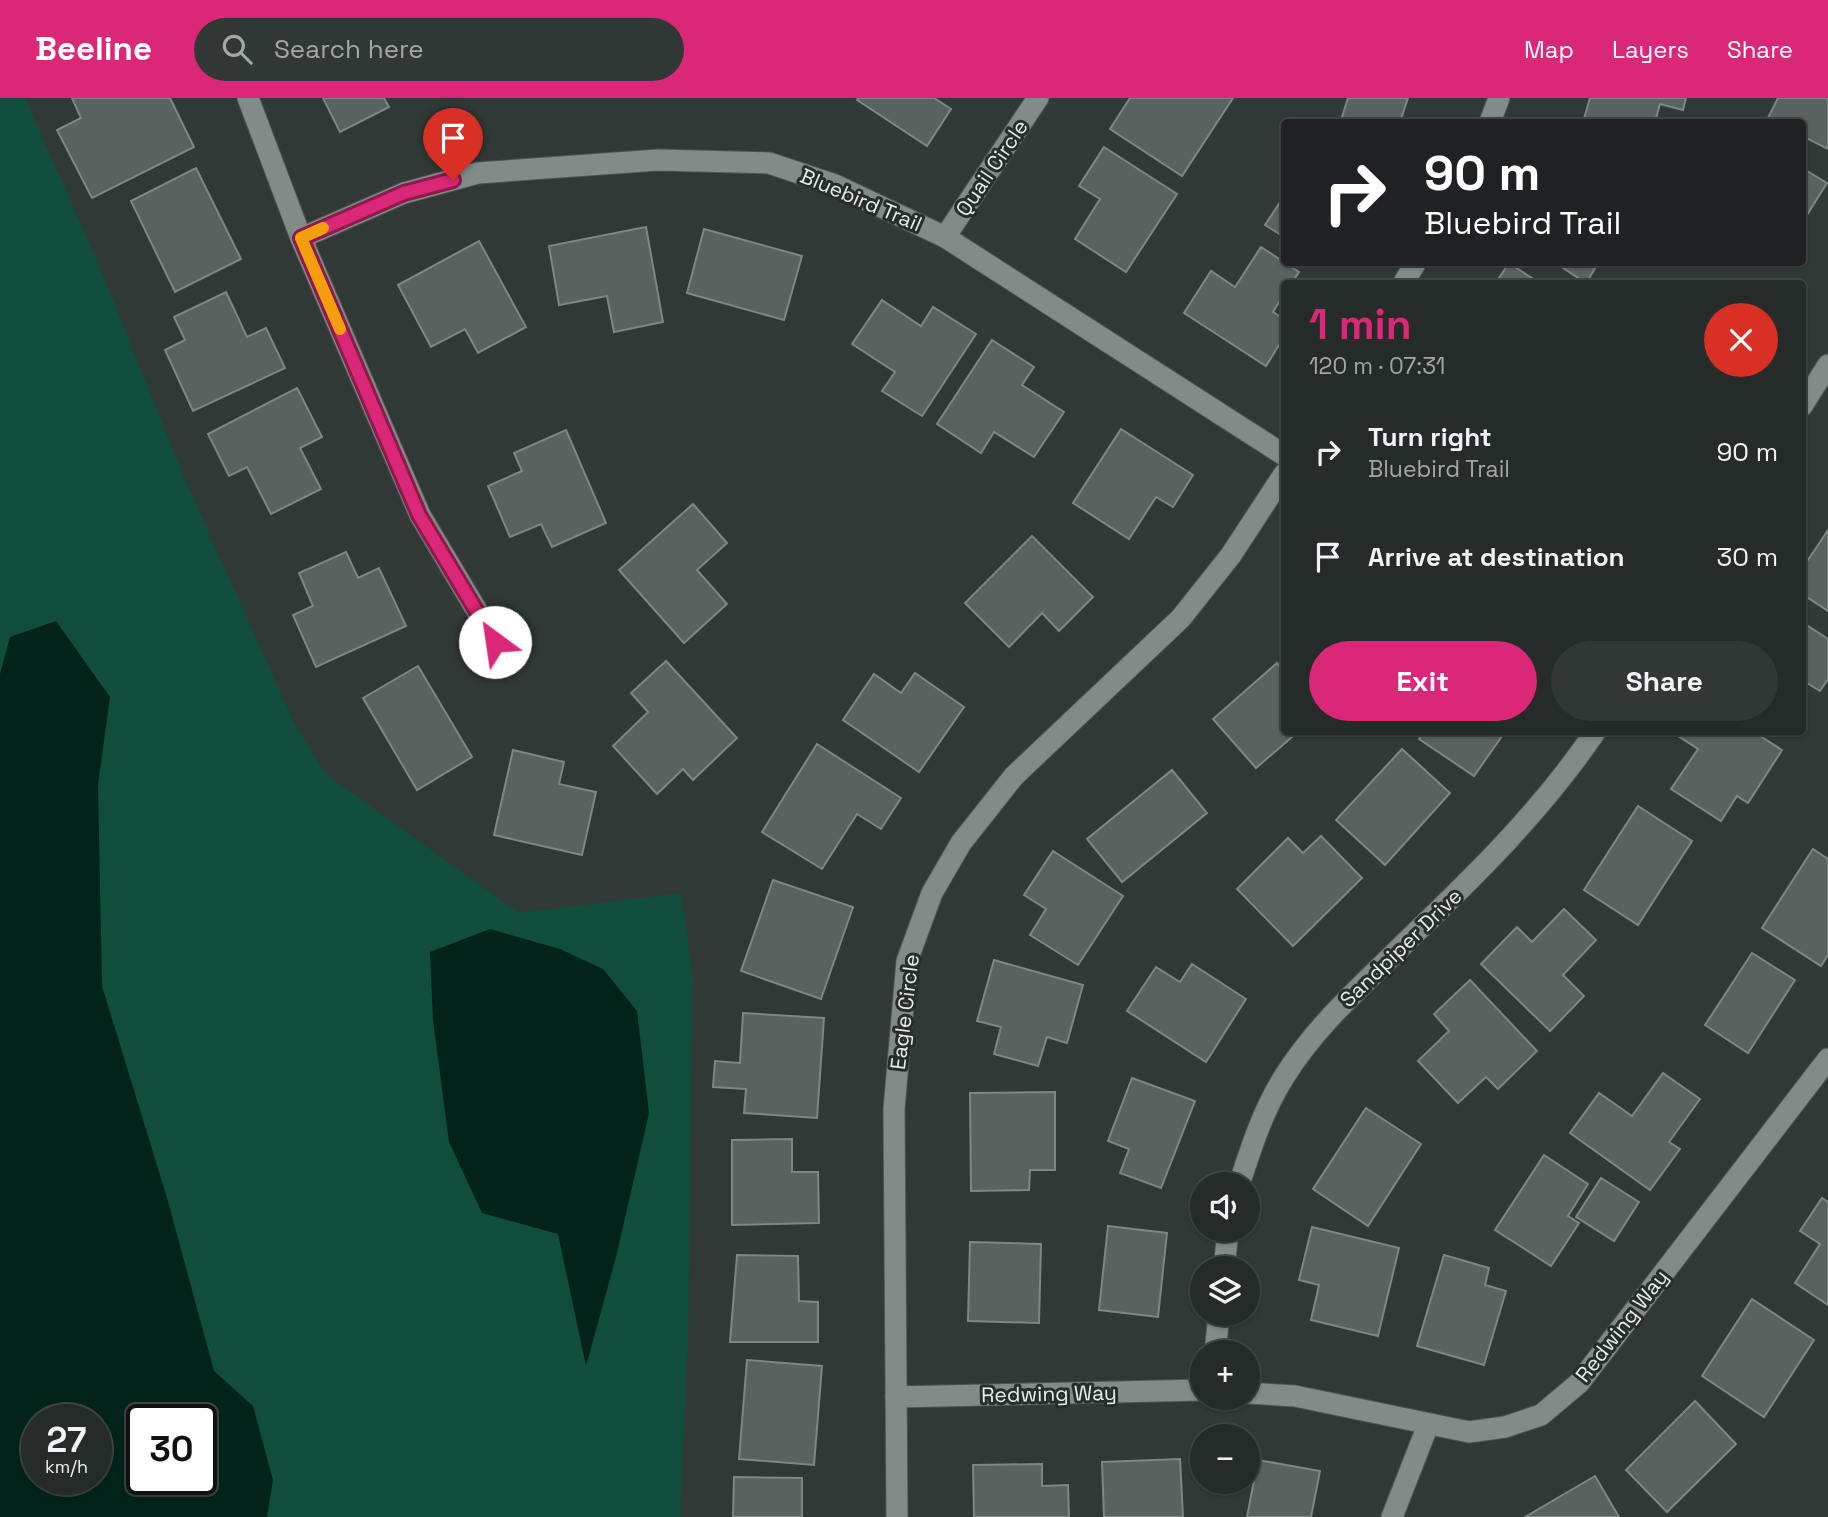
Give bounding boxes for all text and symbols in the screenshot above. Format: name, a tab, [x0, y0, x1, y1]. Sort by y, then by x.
search box	[194, 18, 684, 81]
text: Beeline	[35, 28, 152, 70]
icon: search	[218, 30, 256, 68]
text: Search here	[274, 32, 424, 66]
text: Map	[1524, 34, 1574, 65]
text: Layers	[1612, 34, 1689, 65]
text: Share	[1727, 34, 1793, 65]
pin	[423, 108, 483, 180]
street label: Quail Circle	[949, 114, 1034, 221]
icon: arrive	[434, 119, 472, 157]
text: 90 m	[1424, 142, 1540, 204]
icon: right	[1309, 147, 1400, 238]
street label: Bluebird Trail	[796, 162, 926, 237]
text: Bluebird Trail	[1424, 203, 1621, 243]
text: 1 min	[1309, 298, 1412, 351]
button: close	[1704, 303, 1778, 377]
text: 120 m · 07:31	[1309, 351, 1445, 381]
text: Turn right	[1368, 420, 1492, 454]
icon: right	[1309, 433, 1347, 471]
text: 90 m	[1716, 435, 1778, 469]
text: Bluebird Trail	[1368, 454, 1510, 484]
icon: arrive	[1309, 538, 1347, 576]
text: Arrive at destination	[1368, 540, 1625, 574]
text: 30 m	[1717, 540, 1778, 574]
position arrow	[458, 605, 532, 679]
button: Exit	[1309, 641, 1537, 721]
button: Share	[1551, 641, 1778, 721]
street label: Sandpiper Drive	[1334, 882, 1467, 1013]
street label: Eagle Circle	[884, 953, 925, 1071]
map controls	[1190, 1172, 1260, 1494]
button: sound	[1190, 1172, 1260, 1242]
button: layers	[1190, 1256, 1260, 1326]
street label: Redwing Way	[1569, 1264, 1674, 1387]
button: +	[1190, 1340, 1260, 1410]
street label: Redwing Way	[981, 1379, 1117, 1408]
speed limit sign: 30	[126, 1404, 217, 1495]
text: 27	[47, 1418, 86, 1462]
button: −	[1190, 1424, 1260, 1494]
text: km/h	[45, 1455, 88, 1478]

